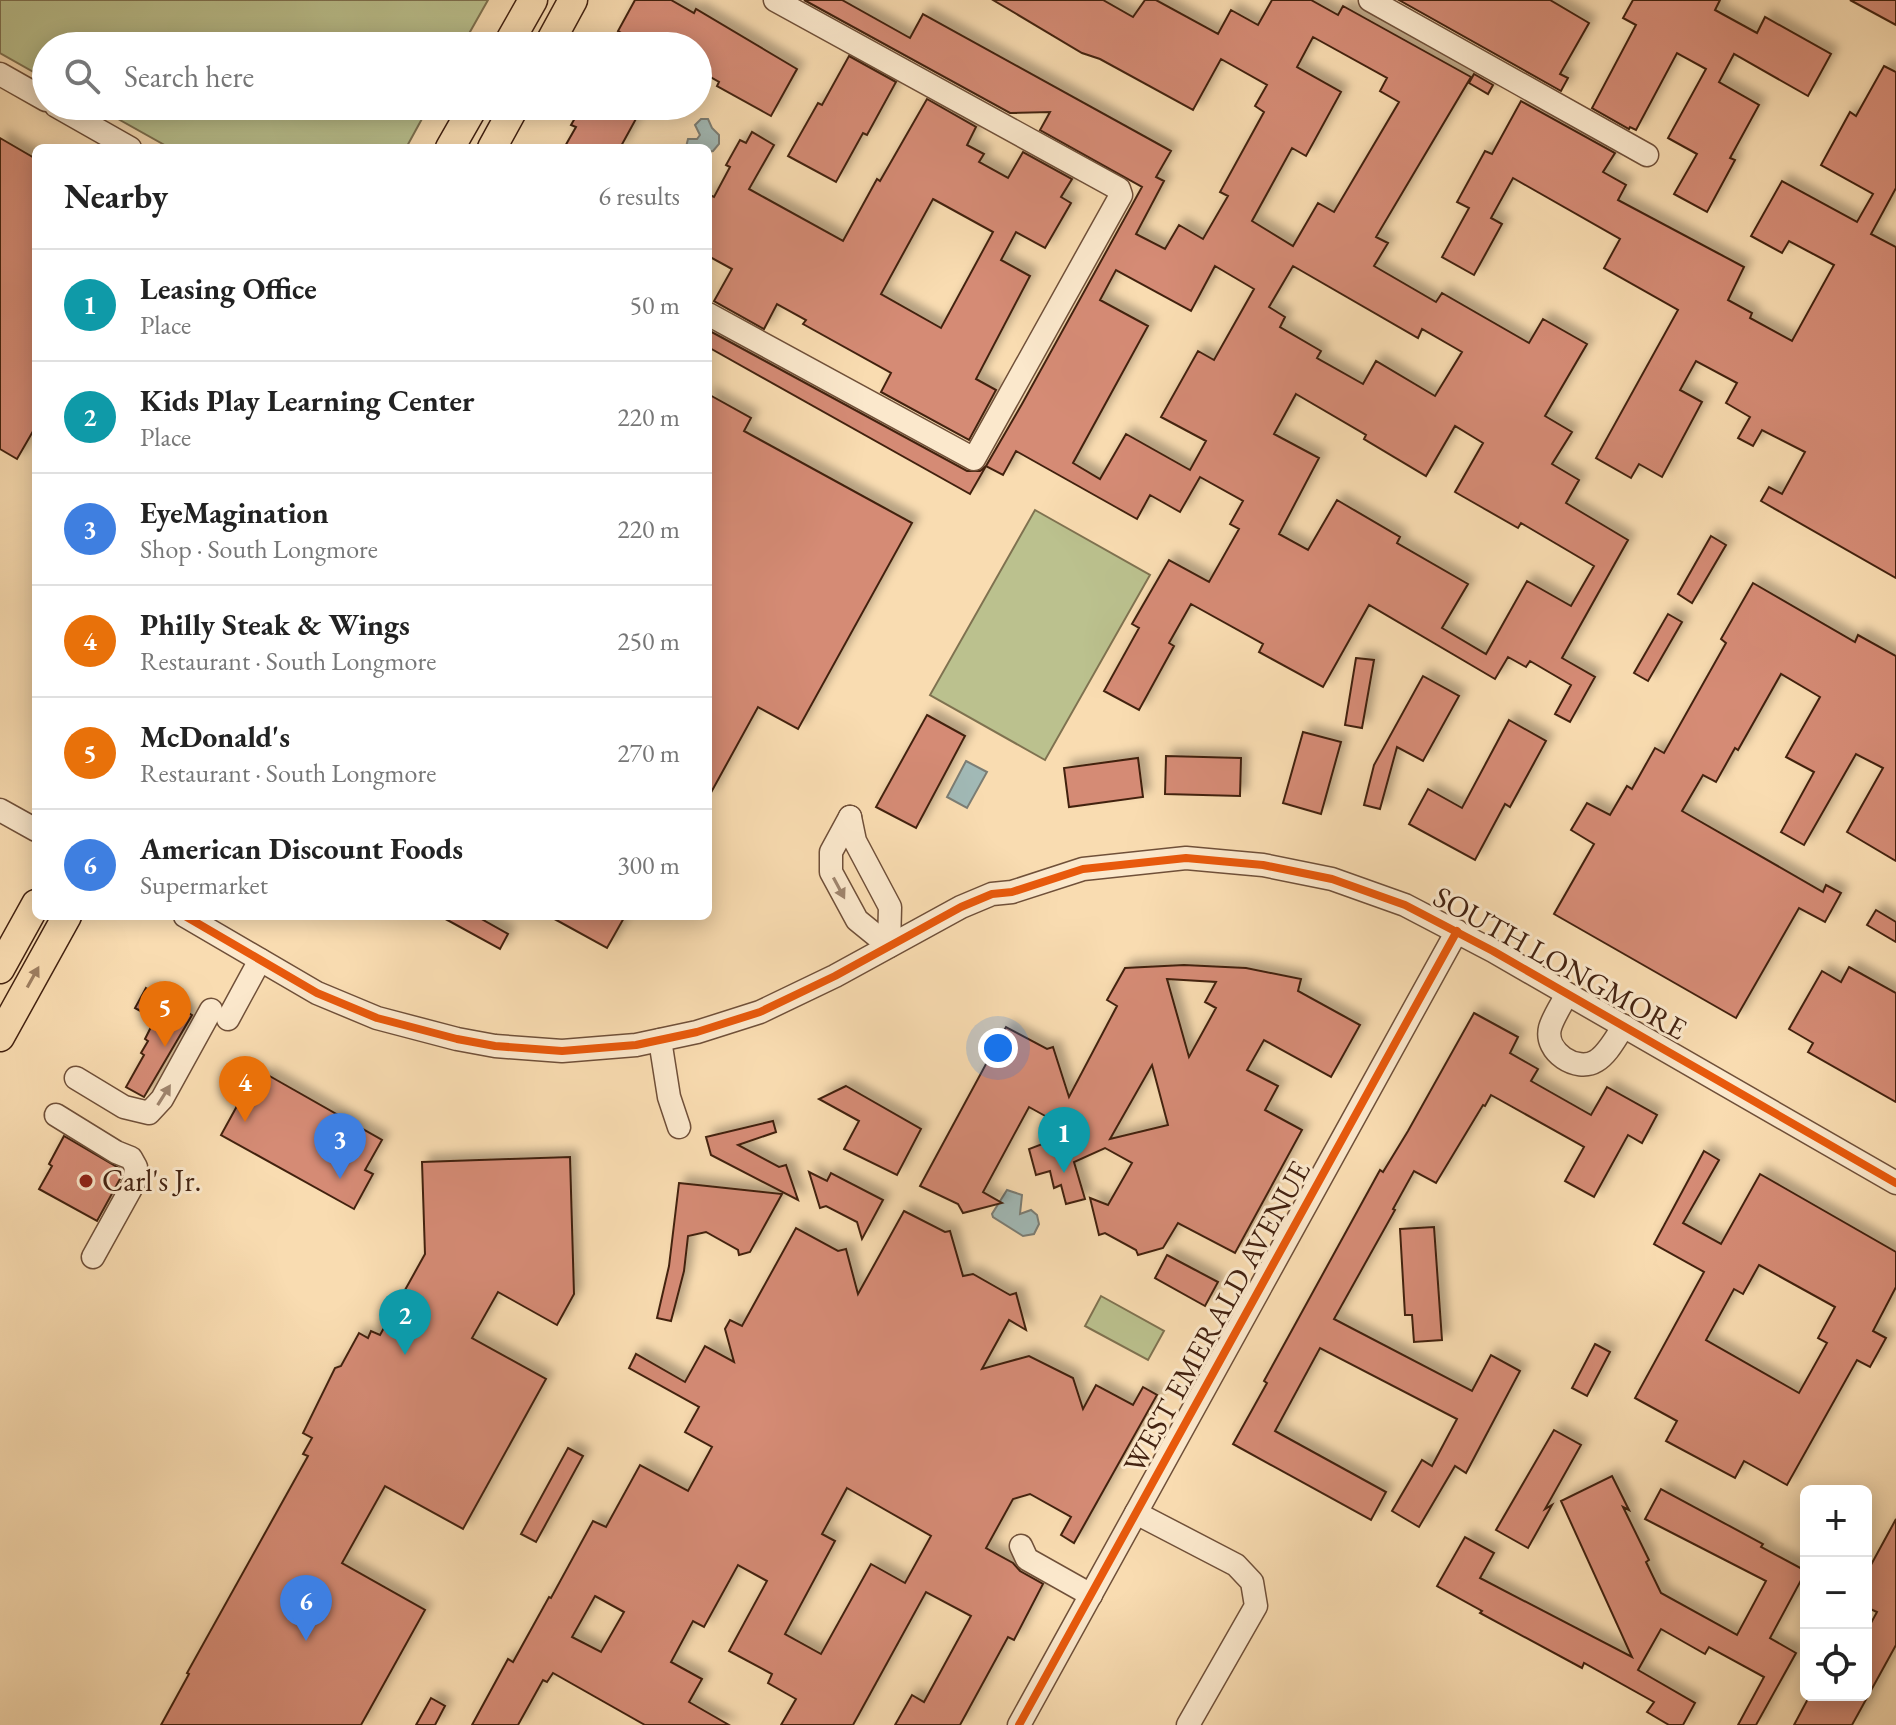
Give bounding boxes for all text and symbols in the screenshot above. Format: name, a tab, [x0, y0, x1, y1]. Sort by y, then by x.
search box	[32, 32, 712, 120]
icon: search	[60, 54, 104, 98]
text: Search here	[124, 57, 254, 96]
text: Nearby	[64, 174, 168, 218]
text: 6 results	[599, 179, 680, 213]
text: Leasing Office	[140, 269, 317, 308]
text: 1	[83, 288, 97, 322]
text: 50 m	[630, 288, 680, 322]
text: Place	[140, 308, 191, 342]
text: Kids Play Learning Center	[140, 381, 474, 420]
text: 2	[83, 400, 97, 434]
text: 220 m	[617, 400, 680, 434]
text: Place	[140, 420, 191, 454]
text: EyeMagination	[140, 493, 329, 532]
text: 3	[83, 512, 97, 546]
text: 220 m	[617, 512, 680, 546]
text: Shop · South Longmore	[140, 532, 378, 566]
text: Philly Steak & Wings	[140, 605, 410, 644]
text: 4	[83, 624, 97, 658]
text: 250 m	[617, 624, 680, 658]
text: Restaurant · South Longmore	[140, 644, 436, 678]
text: McDonald's	[140, 717, 290, 756]
text: 5	[83, 736, 97, 770]
text: 270 m	[617, 736, 680, 770]
text: Restaurant · South Longmore	[140, 756, 436, 790]
text: American Discount Foods	[140, 829, 463, 868]
text: 6	[83, 848, 97, 882]
text: 300 m	[617, 848, 680, 882]
text: Supermarket	[140, 868, 268, 902]
one-way arrow	[832, 877, 846, 899]
street label: SOUTH LONGMORE	[1427, 877, 1694, 1048]
one-way arrow	[27, 965, 40, 988]
pin: 5	[139, 981, 191, 1047]
your location	[978, 1028, 1018, 1068]
pin: 4	[219, 1056, 271, 1122]
one-way arrow	[157, 1084, 171, 1106]
pin: 1	[1038, 1107, 1090, 1173]
pin: 3	[314, 1113, 366, 1179]
street label: WEST EMERALD AVENUE	[1114, 1154, 1319, 1480]
place label: Carl's Jr.	[102, 1161, 201, 1200]
marker: Carl's Jr.	[77, 1172, 95, 1190]
pin: 2	[379, 1289, 431, 1355]
map controls	[1800, 1485, 1872, 1701]
button: +	[1800, 1485, 1872, 1557]
button: −	[1800, 1557, 1872, 1629]
pin: 6	[280, 1575, 332, 1641]
button: locate	[1800, 1629, 1872, 1701]

